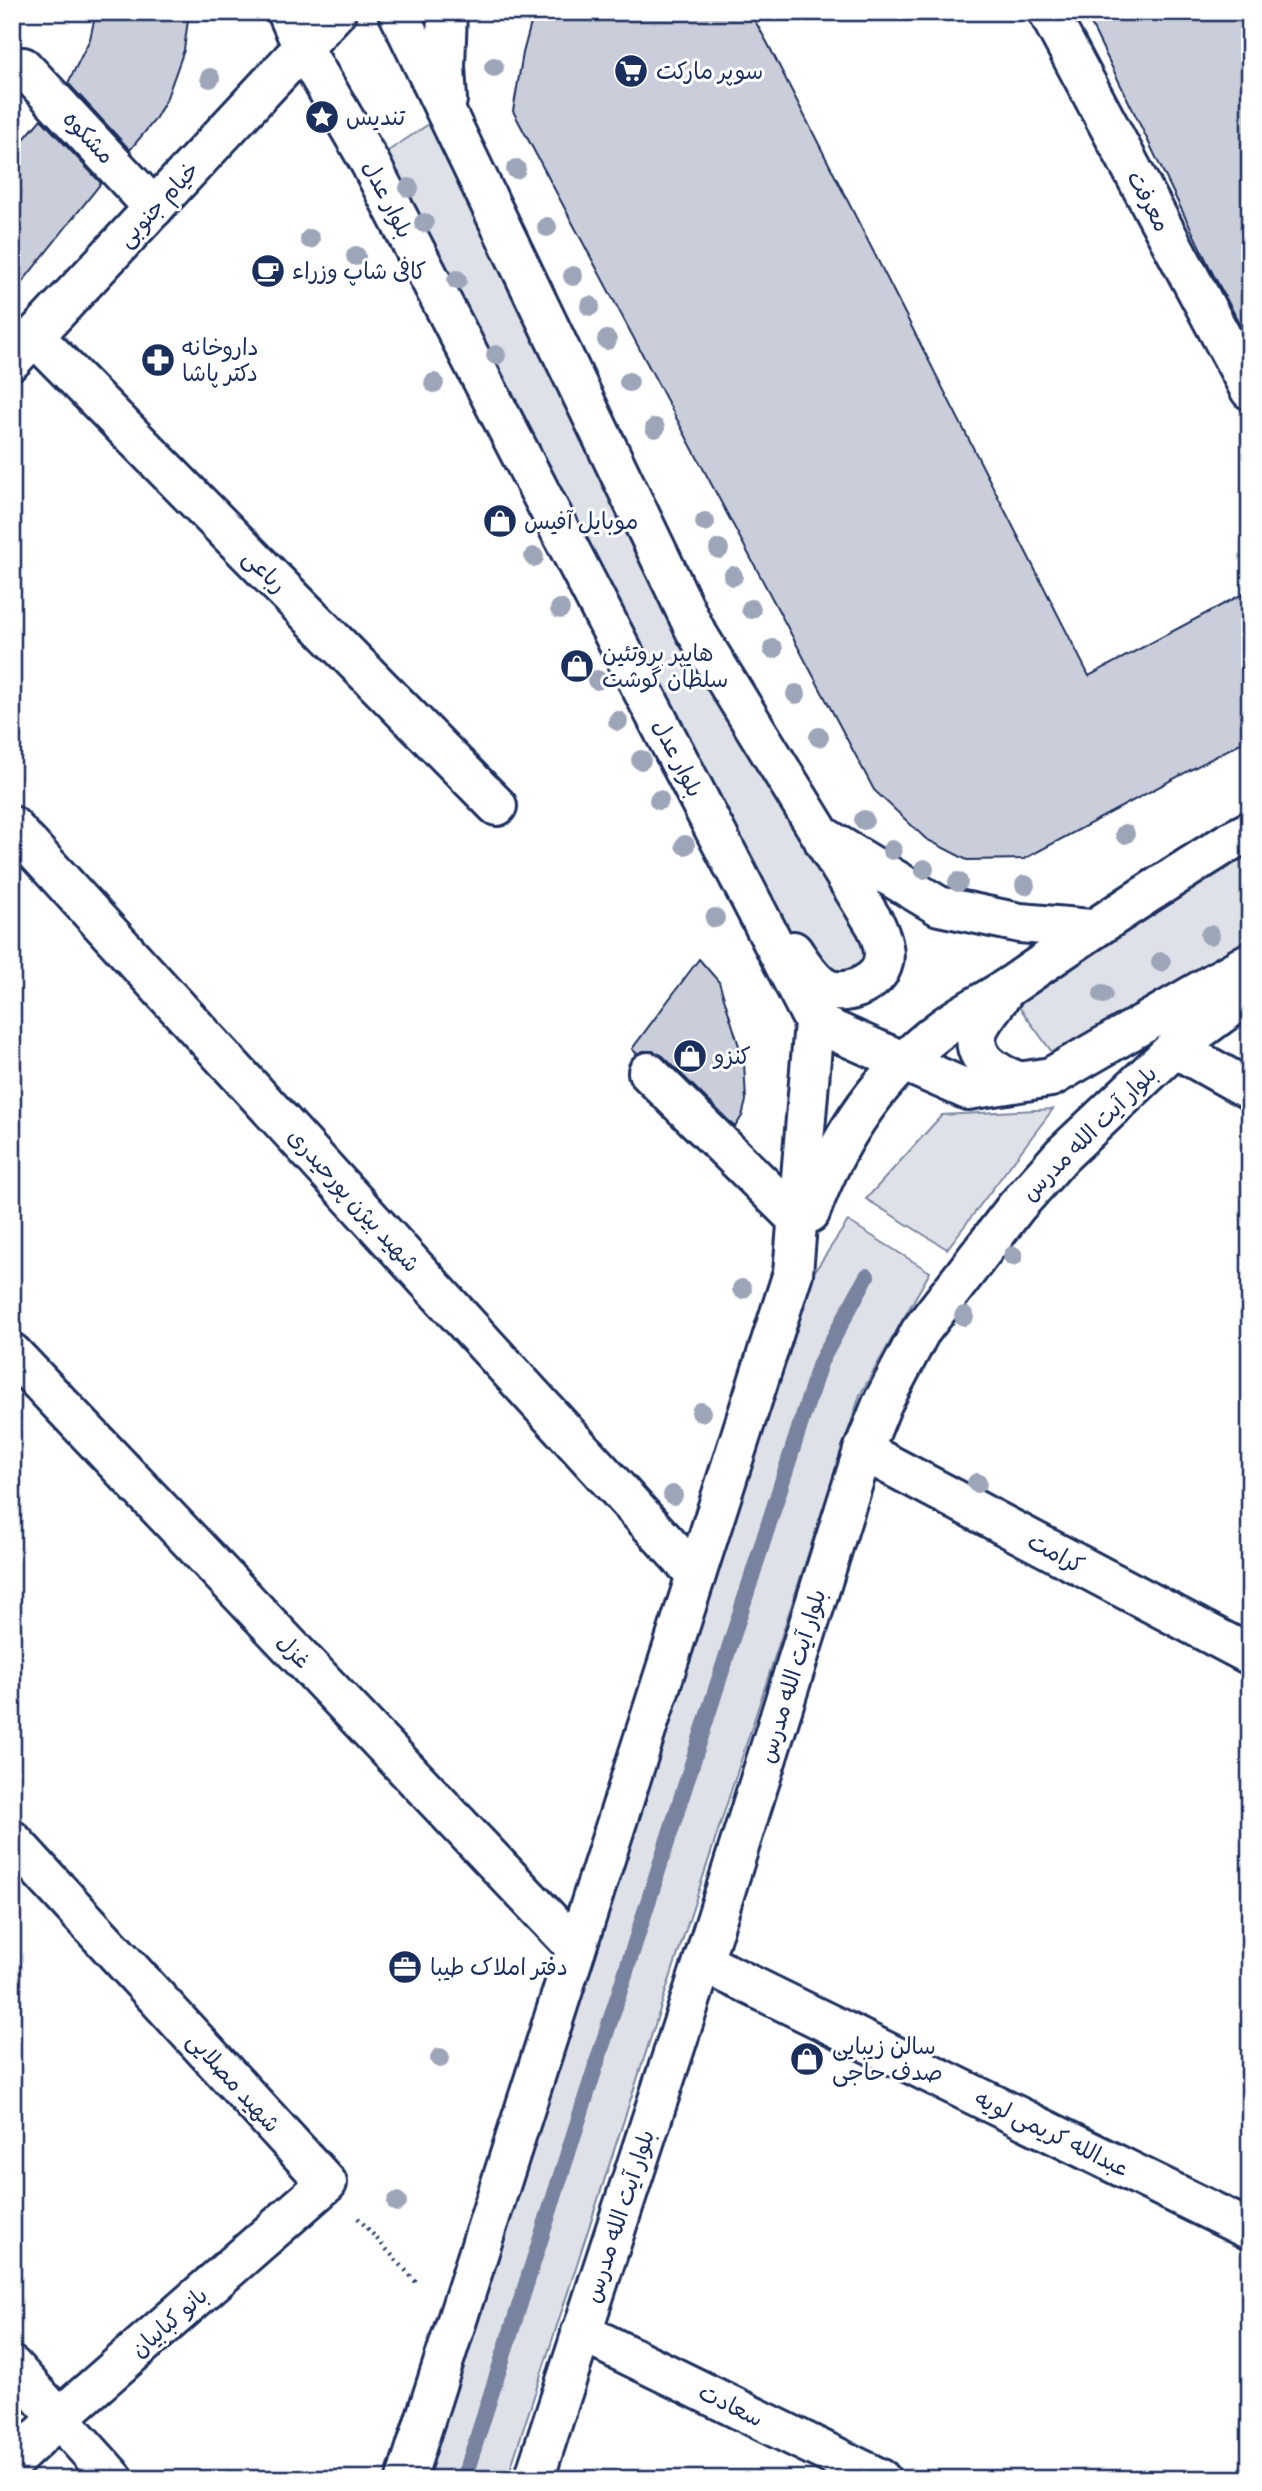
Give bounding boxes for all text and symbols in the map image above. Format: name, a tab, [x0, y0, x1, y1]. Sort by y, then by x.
supermarket icon: سوپر مارکت	[612, 52, 650, 90]
place label: سوپر مارکت	[656, 57, 763, 86]
place icon: تندیس	[303, 98, 341, 136]
place label: تندیس	[346, 103, 405, 131]
street label: مشکوه	[57, 105, 121, 169]
street label: خیام جنوبی	[111, 155, 208, 255]
street label: بلوار عدل	[357, 155, 419, 243]
street label: معرفت	[1121, 166, 1177, 236]
cafe icon: کافی شاپ وزراء	[249, 252, 287, 290]
place label: کافی شاپ وزراء	[292, 256, 427, 286]
place label: داروخانه دکتر پاشا	[182, 333, 259, 388]
pharmacy icon: داروخانه دکتر پاشا	[139, 341, 177, 379]
shop icon: موبایل آفیس	[481, 502, 519, 540]
place label: موبایل آفیس	[524, 507, 639, 535]
street label: رباعی	[236, 543, 293, 600]
place label: هایپر پروتئین سلطان گوشت	[602, 639, 728, 693]
shop icon: هایپر پروتئین سلطان گوشت	[558, 647, 596, 685]
street label: بلوار عدل	[647, 714, 709, 802]
shop icon: کنزو	[671, 1037, 709, 1075]
place label: کنزو	[712, 1042, 751, 1070]
street label: بلوار آیت الله مدرس	[1015, 1059, 1163, 1207]
street label: شهید بیژن پورحیدری	[281, 1122, 426, 1278]
street label: کرامت	[1023, 1526, 1089, 1580]
street label: بلوار آیت الله مدرس	[752, 1586, 832, 1766]
street label: غزل	[271, 1628, 317, 1674]
office icon: دفتر املاک طیبا	[386, 1948, 424, 1986]
place label: دفتر املاک طیبا	[430, 1953, 568, 1981]
street label: شهید مصلایی	[181, 2026, 286, 2139]
place label: سالن زیبایی صدف حاجی	[832, 2032, 943, 2087]
shop icon: سالن زیبایی صدف حاجی	[788, 2040, 826, 2078]
street label: عبدالله کریمی لویه	[970, 2084, 1134, 2183]
street label: بلوار آیت الله مدرس	[578, 2126, 660, 2306]
street label: بانو کبابیان	[125, 2281, 213, 2363]
street label: سعادت	[694, 2377, 768, 2433]

